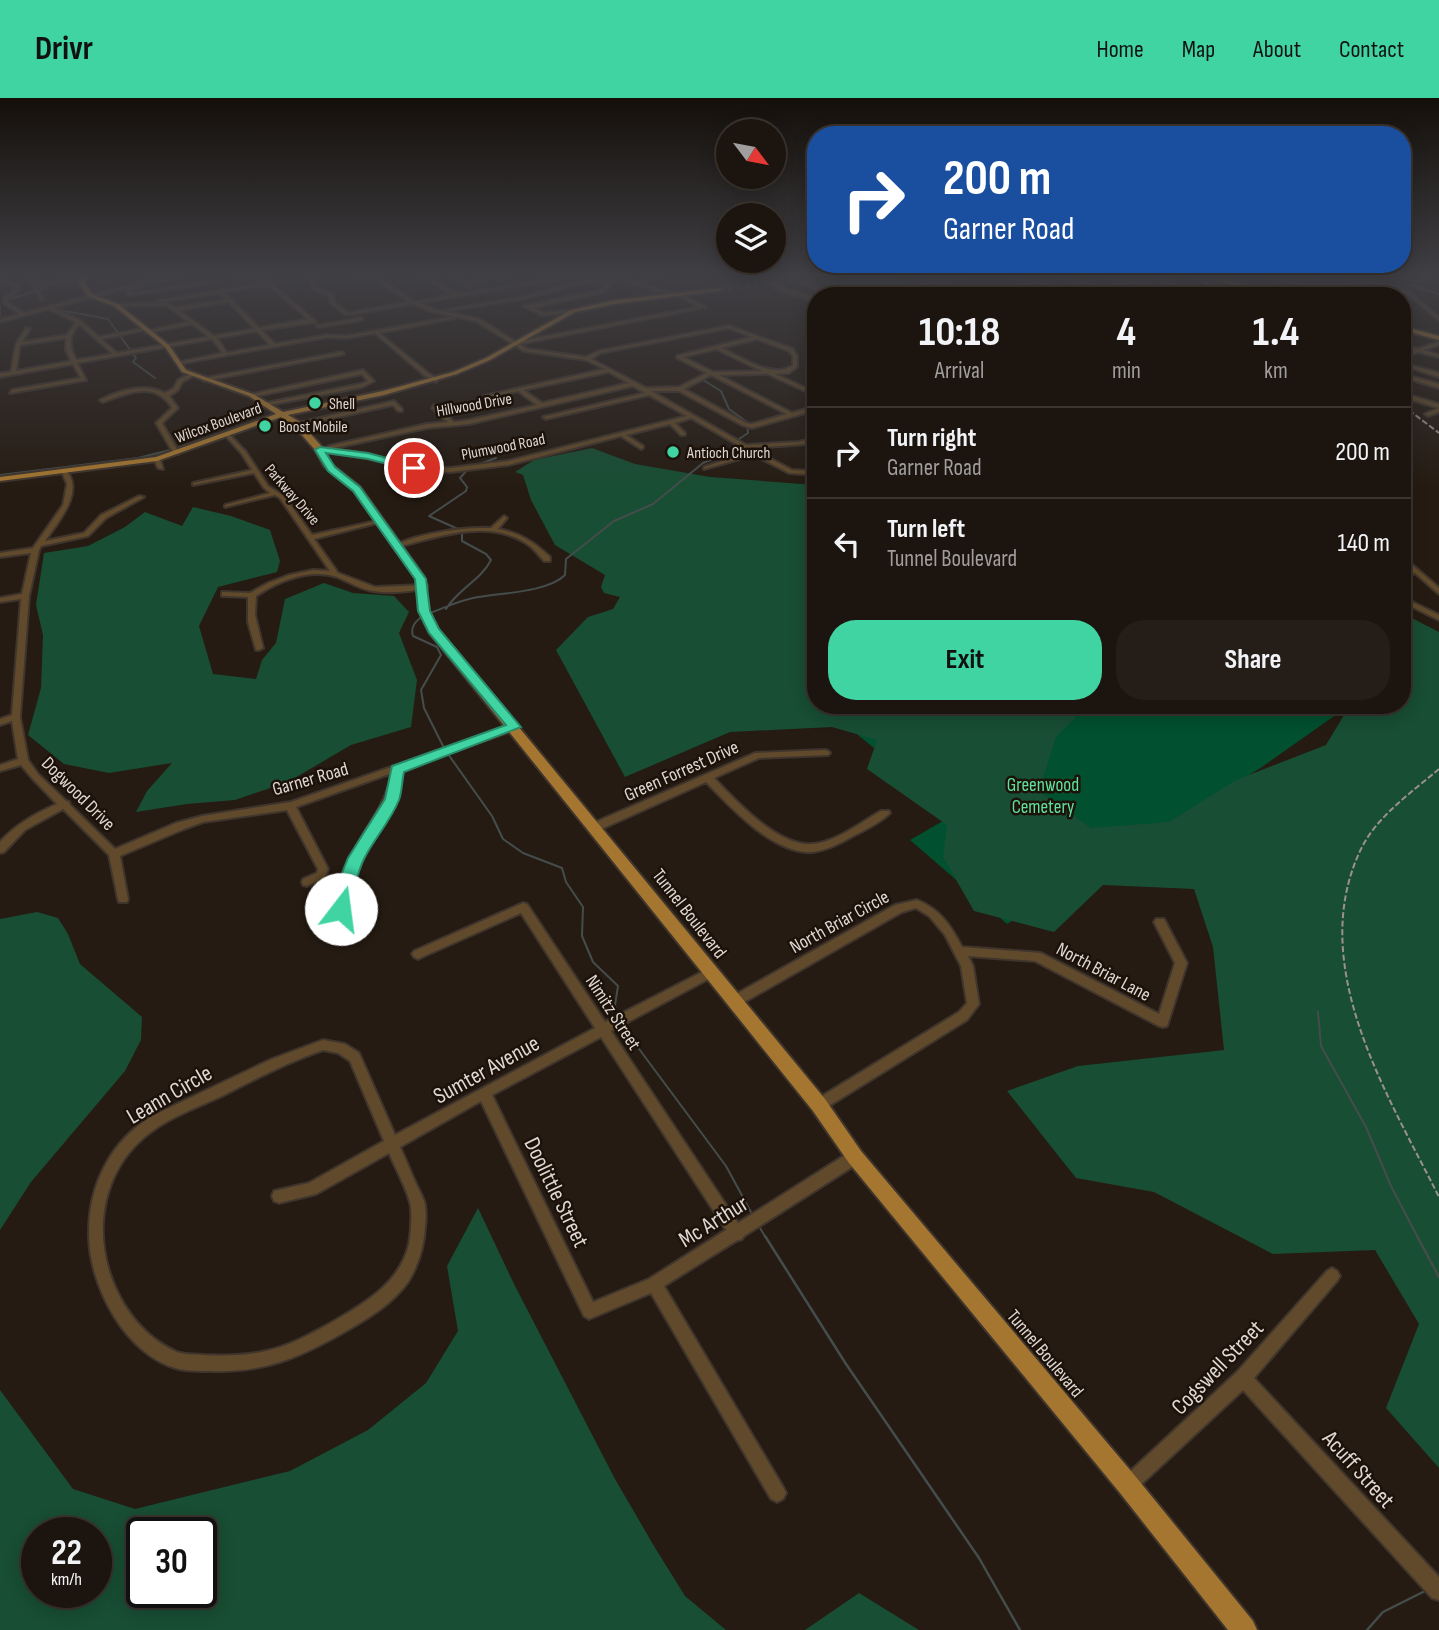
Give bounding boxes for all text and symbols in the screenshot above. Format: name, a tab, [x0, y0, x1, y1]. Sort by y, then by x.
text: Drivr	[35, 29, 93, 69]
text: Home	[1096, 35, 1144, 64]
text: Map	[1182, 35, 1215, 64]
text: About	[1253, 35, 1301, 64]
text: Contact	[1339, 35, 1404, 64]
north arrow	[716, 119, 786, 189]
map controls	[716, 119, 786, 273]
text: 200 m	[943, 150, 1051, 209]
icon: right	[828, 154, 919, 245]
button: layers	[716, 203, 786, 273]
text: Garner Road	[943, 210, 1074, 249]
text: 10:18	[919, 307, 1000, 358]
text: 4	[1117, 307, 1136, 358]
text: 1.4	[1253, 307, 1299, 358]
text: Arrival	[935, 357, 984, 385]
text: min	[1112, 357, 1141, 385]
text: km	[1264, 357, 1288, 385]
street label: Hillwood Drive	[435, 389, 514, 421]
marker: Shell	[307, 395, 323, 411]
place label: Shell	[329, 395, 355, 414]
street label: Wilcox Boulevard	[173, 399, 264, 448]
marker: Boost Mobile	[257, 418, 273, 434]
place label: Boost Mobile	[279, 418, 348, 437]
text: Turn right	[887, 423, 976, 454]
street label: Plumwood Road	[460, 430, 547, 465]
icon: right	[828, 434, 866, 472]
text: 200 m	[1335, 437, 1390, 468]
pin	[384, 438, 444, 498]
marker: Antioch Church	[665, 444, 681, 460]
place label: Antioch Church	[686, 444, 770, 463]
icon: arrive	[395, 449, 433, 487]
text: Garner Road	[887, 454, 981, 482]
street label: Parkway Drive	[260, 460, 324, 529]
text: Turn left	[887, 514, 965, 545]
icon: left	[828, 525, 866, 563]
text: 140 m	[1338, 528, 1390, 559]
text: Tunnel Boulevard	[887, 545, 1017, 573]
button: Exit	[828, 620, 1102, 700]
button: Share	[1116, 620, 1390, 700]
street label: Green Forrest Drive	[621, 736, 742, 807]
street label: Dogwood Drive	[36, 752, 120, 836]
street label: Garner Road	[270, 758, 351, 801]
park label: Greenwood Cemetery	[1007, 774, 1079, 819]
street label: Tunnel Boulevard	[647, 864, 731, 963]
position arrow	[304, 872, 378, 946]
street label: North Briar Circle	[786, 886, 893, 959]
street label: North Briar Lane	[1052, 938, 1154, 1007]
street label: Nimitz Street	[580, 971, 646, 1055]
street label: Sumter Avenue	[429, 1029, 544, 1110]
street label: Leann Circle	[122, 1059, 217, 1131]
street label: Doolittle Street	[517, 1133, 595, 1252]
street label: Mc Arthur	[674, 1189, 754, 1254]
street label: Tunnel Boulevard	[1001, 1305, 1088, 1403]
street label: Cogswell Street	[1166, 1315, 1270, 1421]
street label: Acuff Street	[1316, 1424, 1400, 1514]
speed limit sign: 30	[126, 1517, 217, 1608]
text: 22	[51, 1532, 82, 1575]
text: km/h	[51, 1569, 82, 1590]

